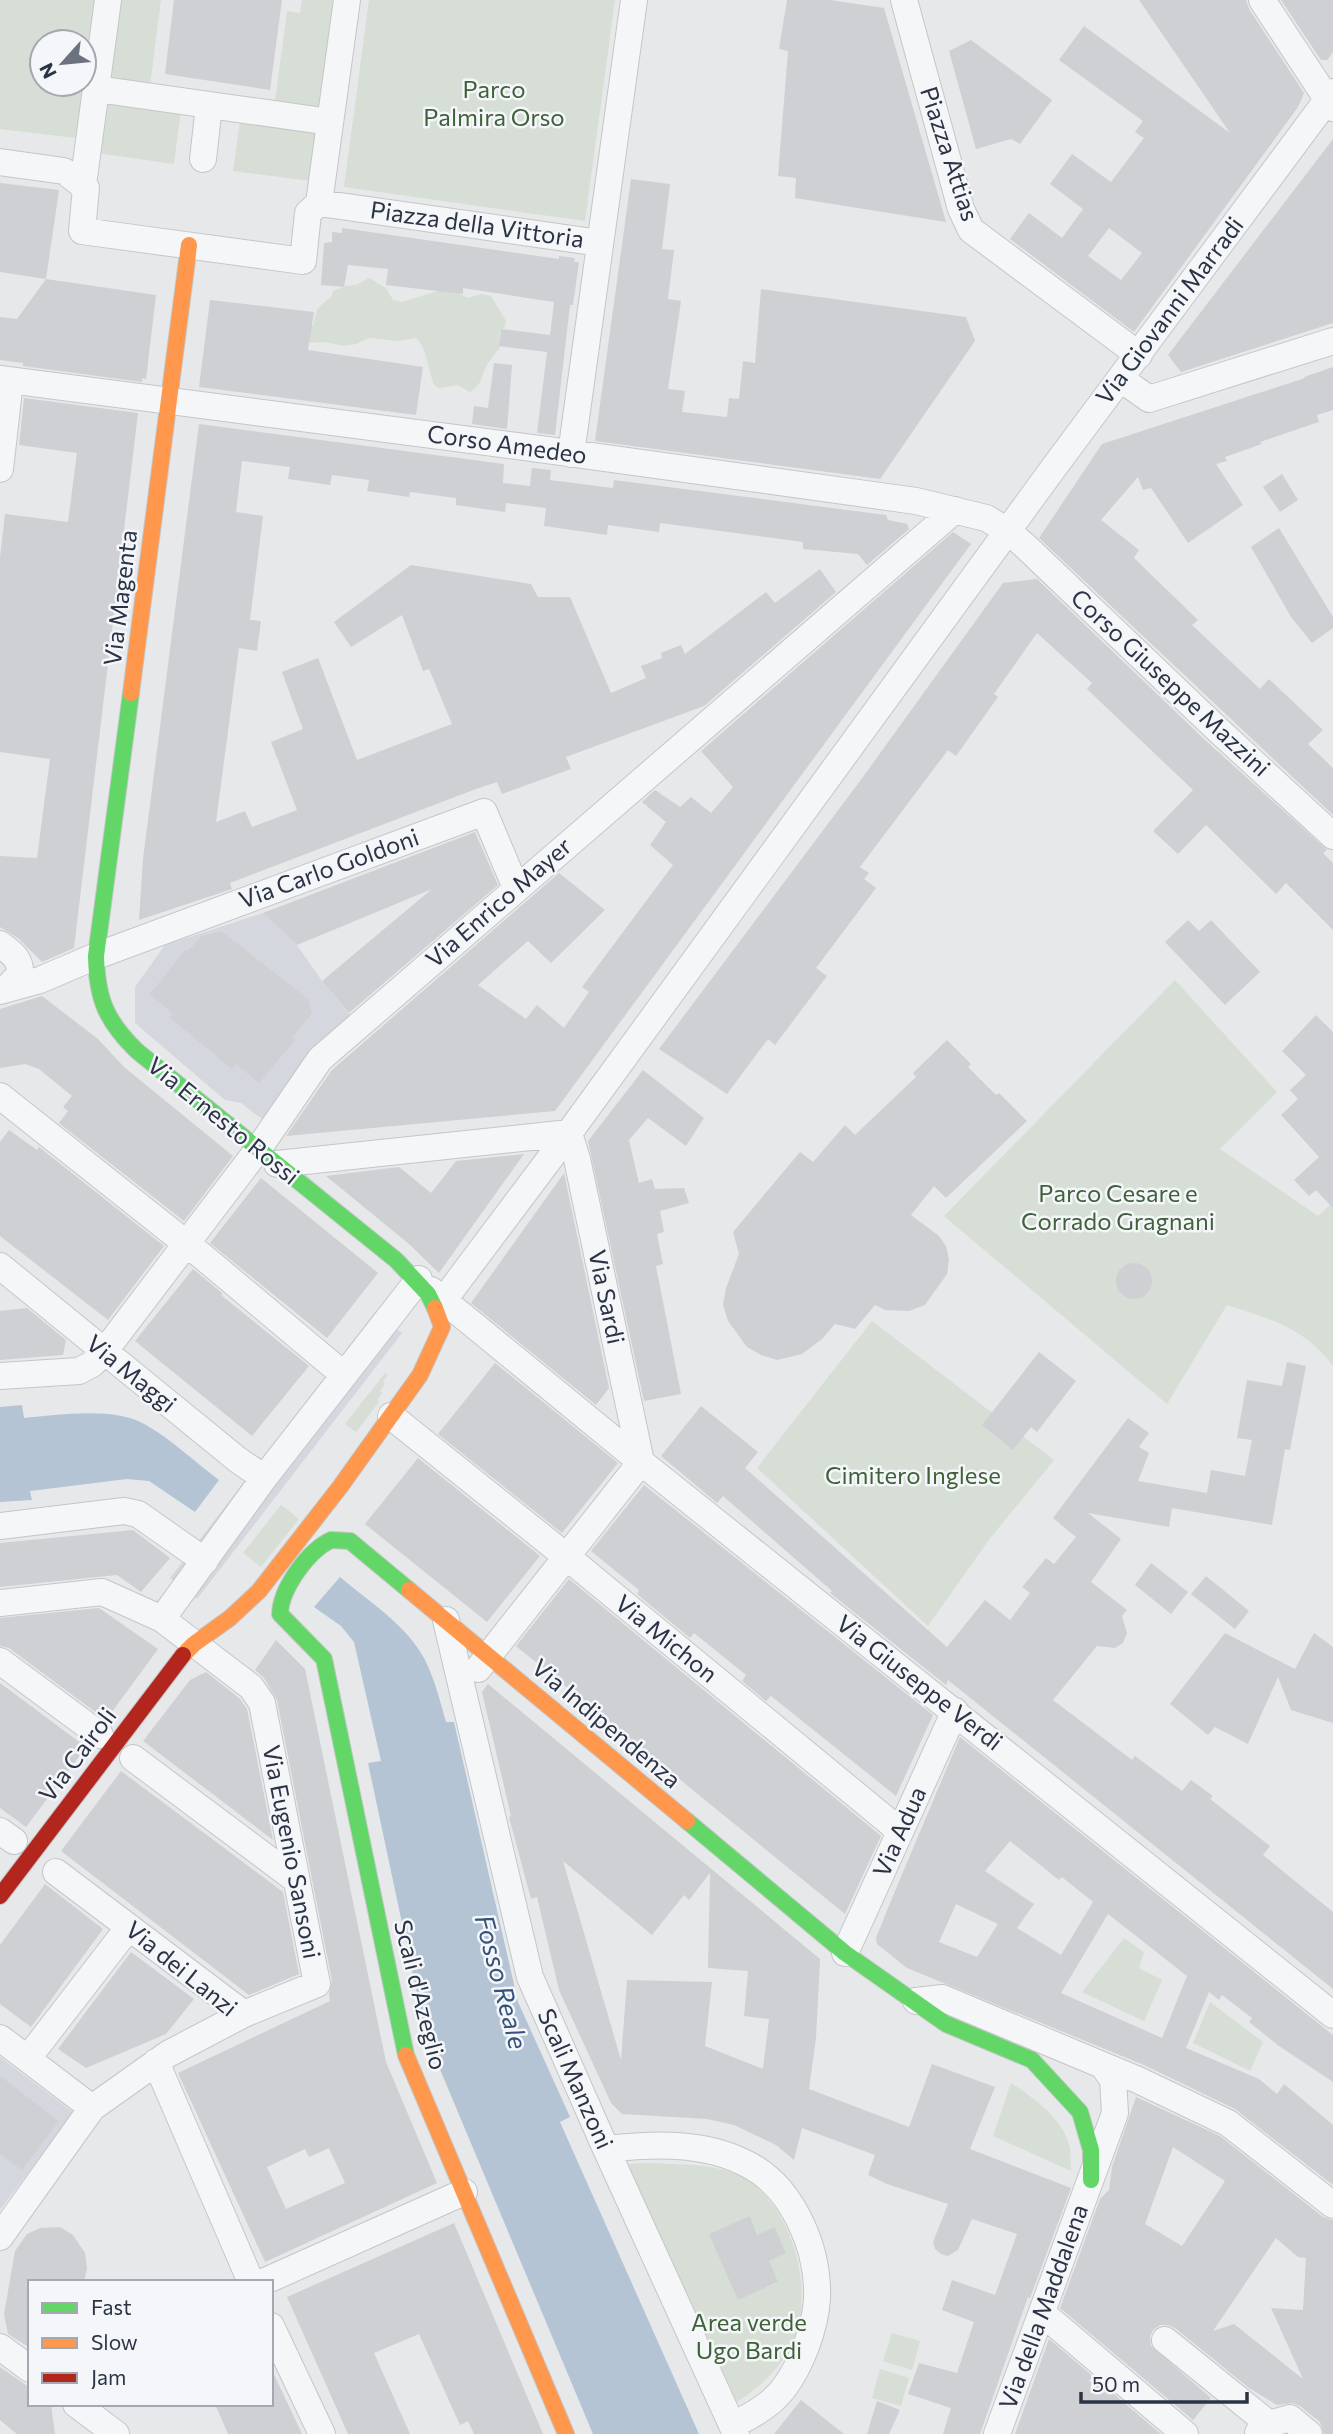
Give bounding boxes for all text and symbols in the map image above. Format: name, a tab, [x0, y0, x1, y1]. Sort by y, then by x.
north arrow	[28, 28, 98, 98]
text: N	[34, 59, 61, 83]
park label: Parco Palmira Orso	[423, 74, 565, 131]
street label: Piazza Attias	[915, 83, 986, 224]
street label: Piazza della Vittoria	[369, 194, 586, 253]
street label: Via Giovanni Marradi	[1089, 211, 1249, 410]
street label: Corso Amedeo	[426, 418, 589, 469]
street label: Via Magenta	[97, 528, 142, 667]
street label: Corso Giuseppe Mazzini	[1066, 582, 1277, 782]
street label: Via Carlo Goldoni	[234, 822, 423, 914]
street label: Via Enrico Mayer	[419, 830, 577, 973]
street label: Via Ernesto Rossi	[142, 1050, 306, 1190]
park label: Parco Cesare e Corrado Gragnani	[1021, 1178, 1215, 1235]
street label: Via Sardi	[583, 1247, 632, 1346]
street label: Via Maggi	[81, 1328, 183, 1418]
park label: Cimitero Inglese	[825, 1460, 1001, 1489]
street label: Via Michon	[610, 1588, 724, 1688]
street label: Via Giuseppe Verdi	[831, 1608, 1009, 1756]
street label: Via Indipendenza	[527, 1652, 687, 1794]
street label: Via Cairoli	[32, 1701, 122, 1807]
street label: Via Eugenio Sansoni	[258, 1742, 327, 1961]
street label: Via Adua	[866, 1782, 931, 1881]
water label: Fosso Reale	[470, 1911, 535, 2053]
street label: Via dei Lanzi	[120, 1914, 244, 2022]
street label: Scali d'Azeglio	[389, 1917, 454, 2073]
street label: Scali Manzoni	[533, 2004, 620, 2153]
street label: Via della Maddalena	[992, 2200, 1093, 2413]
legend	[28, 2280, 273, 2406]
text: Fast	[91, 2294, 132, 2319]
park label: Area verde Ugo Bardi	[691, 2307, 807, 2364]
text: Slow	[91, 2329, 138, 2354]
scale bar	[1081, 2360, 1247, 2404]
text: Jam	[91, 2364, 126, 2389]
text: 50 m	[1092, 2371, 1140, 2396]

